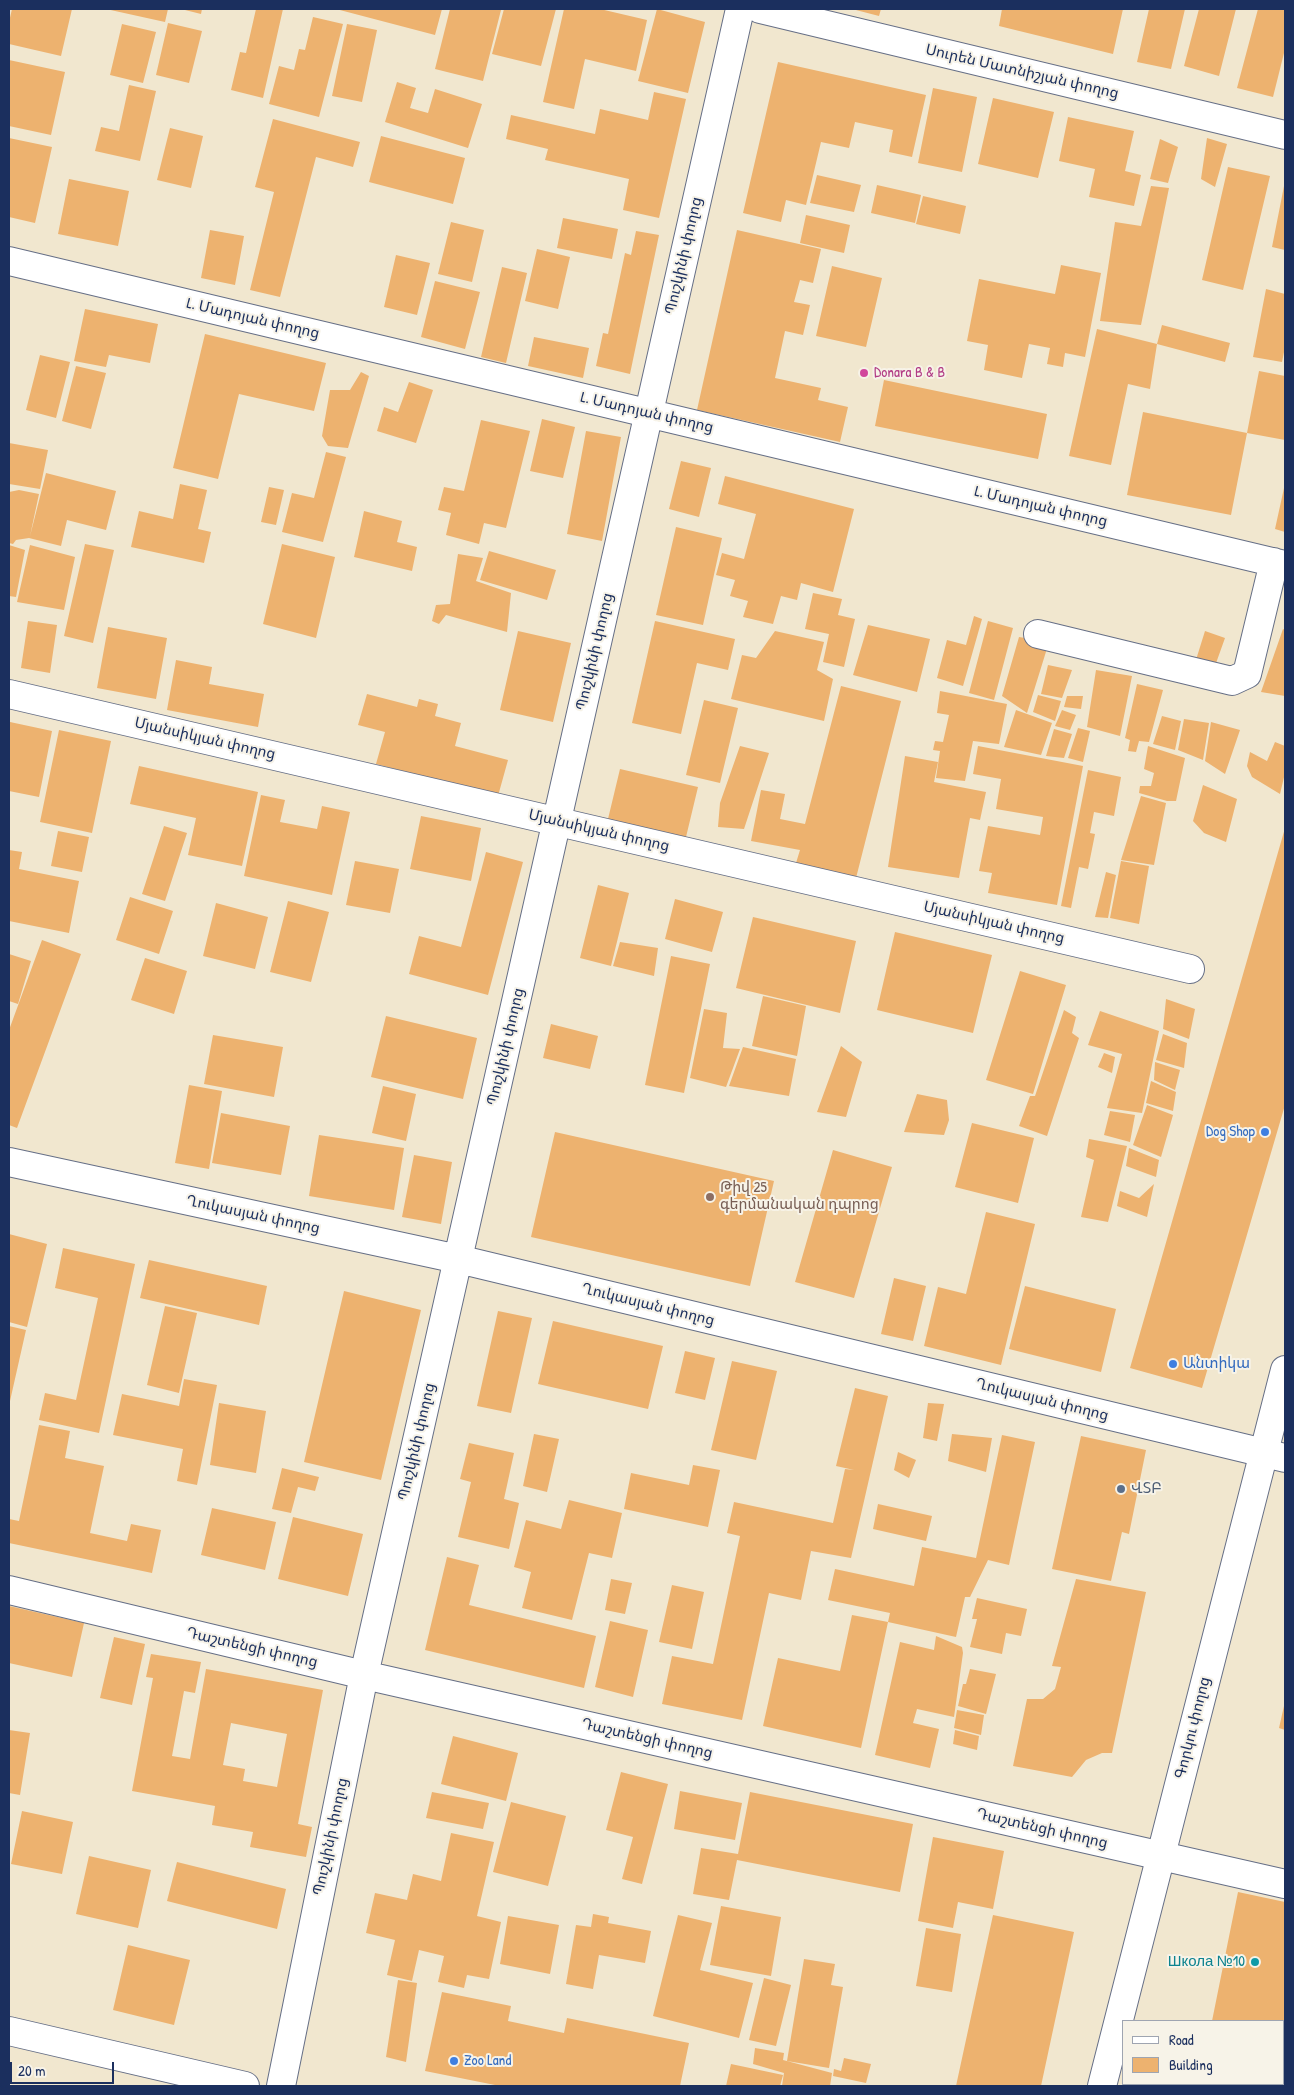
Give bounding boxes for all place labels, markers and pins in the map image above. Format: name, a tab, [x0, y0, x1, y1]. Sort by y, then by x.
place label: Donara B & B	[874, 364, 945, 382]
marker: Donara B & B	[858, 367, 870, 379]
place label: Dog Shop	[1206, 1123, 1255, 1141]
marker: Dog Shop	[1259, 1126, 1271, 1138]
place label: Թիվ 25 գերմանական դպրոց	[720, 1179, 879, 1214]
marker: Թիվ 25 գերմանական դպրոց	[704, 1191, 716, 1203]
place label: Անտիկա	[1183, 1355, 1250, 1373]
marker: Անտիկա	[1167, 1358, 1179, 1370]
place label: ՎՏԲ	[1131, 1480, 1162, 1498]
marker: ՎՏԲ	[1115, 1483, 1127, 1495]
place label: Школа №10	[1168, 1953, 1245, 1971]
marker: Школа №10	[1249, 1956, 1261, 1968]
place label: Zoo Land	[464, 2052, 511, 2070]
marker: Zoo Land	[448, 2055, 460, 2067]

